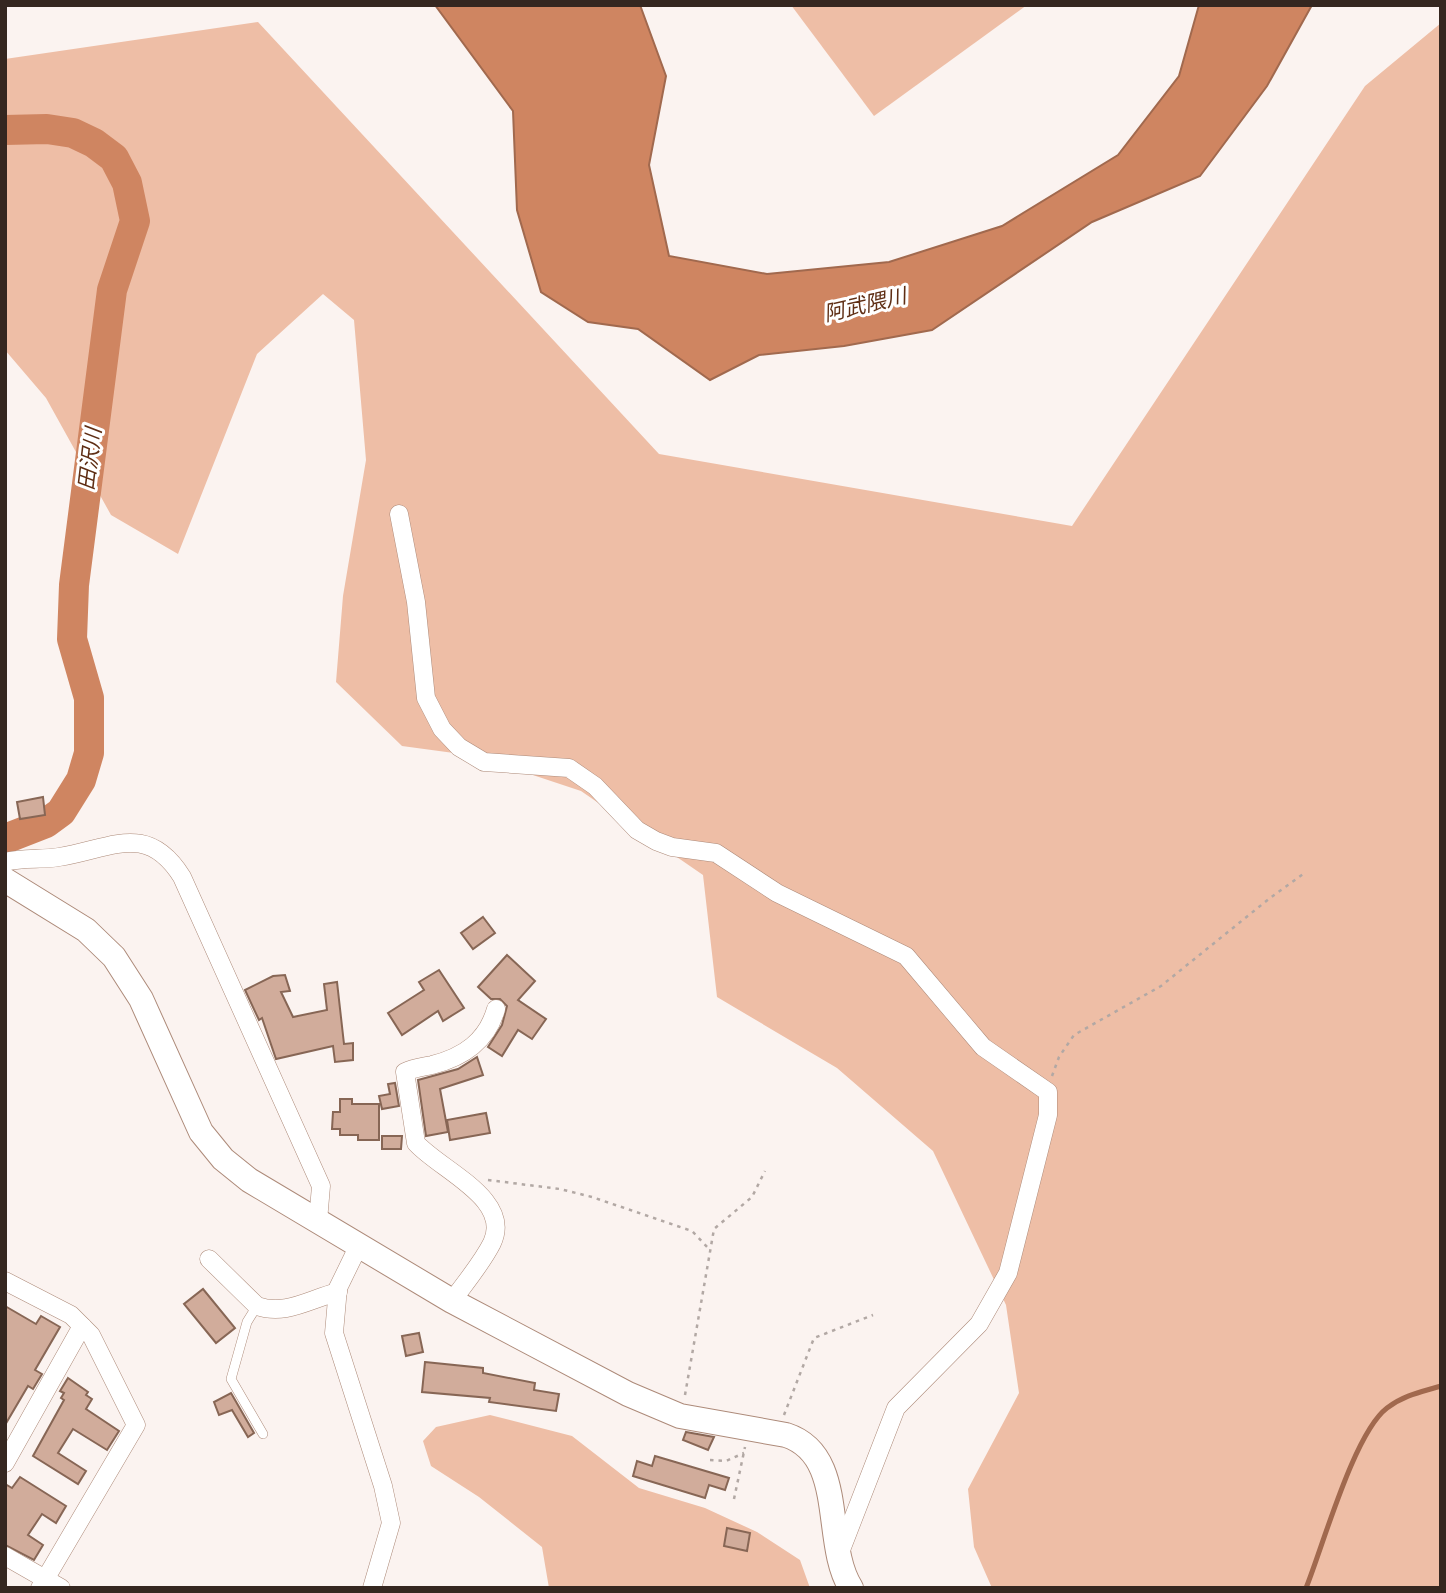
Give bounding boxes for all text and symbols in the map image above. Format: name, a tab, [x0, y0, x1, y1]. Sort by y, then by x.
water label: 阿武隈川	[821, 282, 911, 326]
water label: 田沢川	[73, 424, 106, 492]

